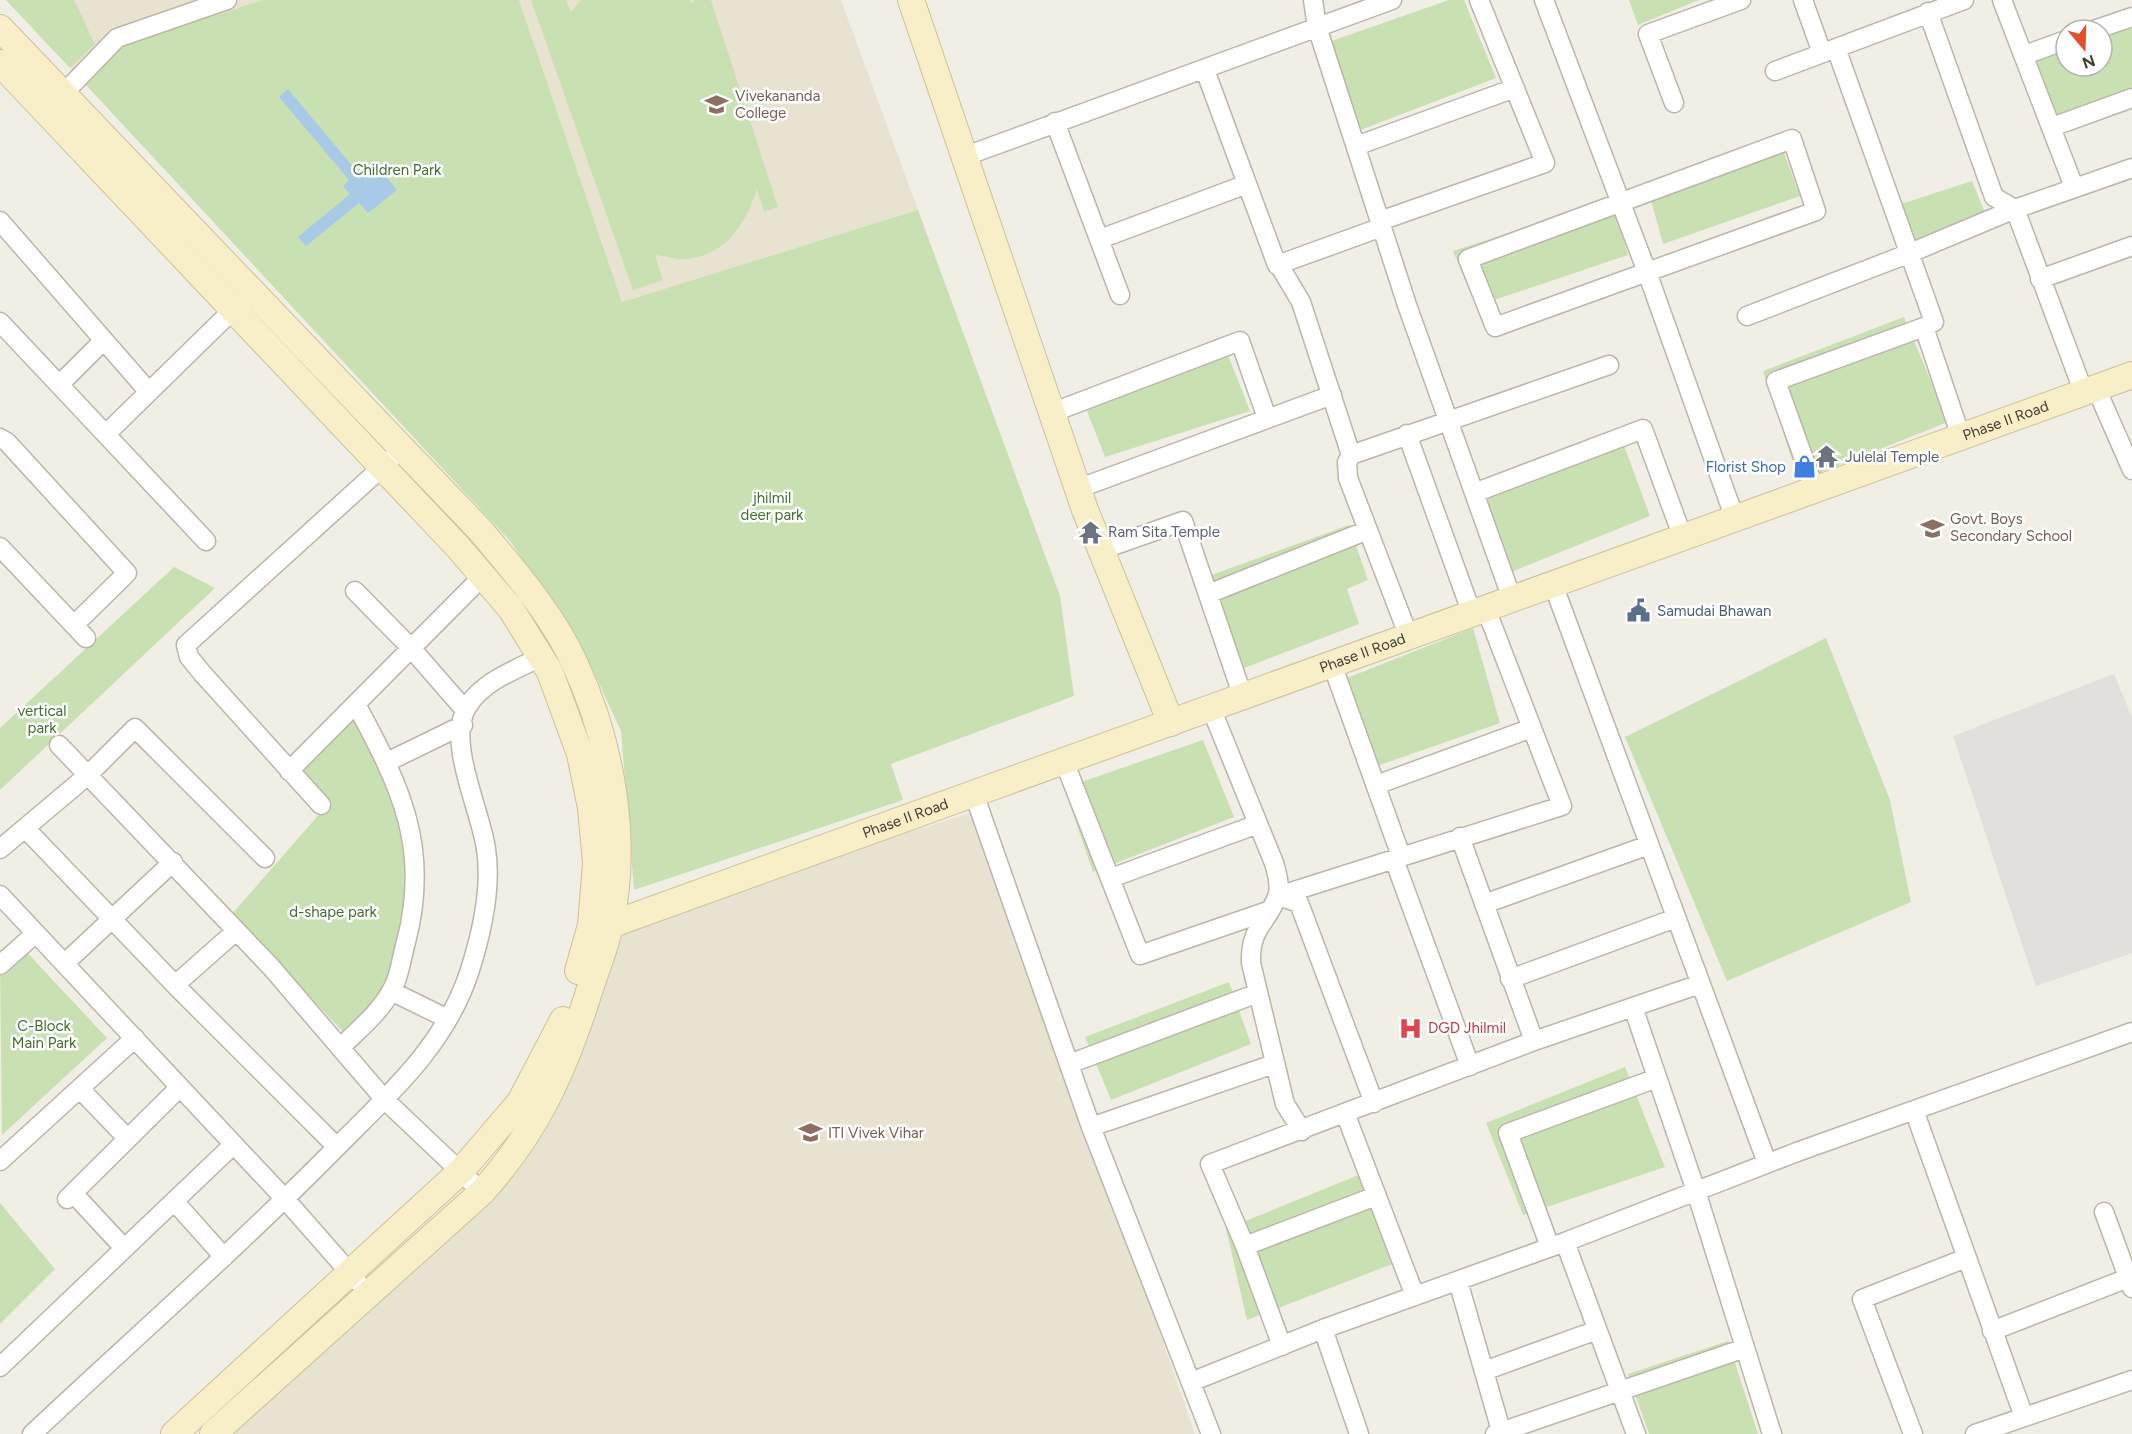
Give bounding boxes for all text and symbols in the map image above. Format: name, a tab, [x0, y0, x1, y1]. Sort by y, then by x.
north arrow	[2054, 18, 2114, 78]
text: N	[2080, 51, 2098, 73]
place label: Vivekananda College	[735, 87, 820, 122]
school or university icon: Vivekananda College	[704, 92, 730, 118]
park label: Children Park	[353, 161, 442, 179]
street label: Phase II Road	[1960, 397, 2051, 444]
temple icon: Julelal Temple	[1814, 444, 1840, 470]
place label: Julelal Temple	[1845, 448, 1939, 466]
shop icon: Florist Shop	[1791, 454, 1817, 480]
place label: Florist Shop	[1706, 458, 1786, 476]
park label: jhilmil deer park	[741, 489, 804, 524]
place label: Govt. Boys Secondary School	[1950, 510, 2072, 545]
school or university icon: Govt. Boys Secondary School	[1919, 515, 1945, 541]
temple icon: Ram Sita Temple	[1077, 519, 1103, 545]
place label: Ram Sita Temple	[1108, 523, 1220, 541]
public building icon: Samudai Bhawan	[1626, 598, 1652, 624]
place label: Samudai Bhawan	[1657, 602, 1771, 620]
street label: Phase II Road	[1317, 629, 1408, 677]
park label: vertical park	[17, 702, 67, 737]
street label: Phase II Road	[860, 795, 951, 842]
park label: d-shape park	[289, 903, 378, 921]
hospital icon: DGD Jhilmil	[1397, 1015, 1423, 1041]
park label: C-Block Main Park	[12, 1017, 77, 1052]
place label: DGD Jhilmil	[1428, 1019, 1506, 1037]
school or university icon: ITI Vivek Vihar	[797, 1120, 823, 1146]
place label: ITI Vivek Vihar	[828, 1124, 924, 1142]

